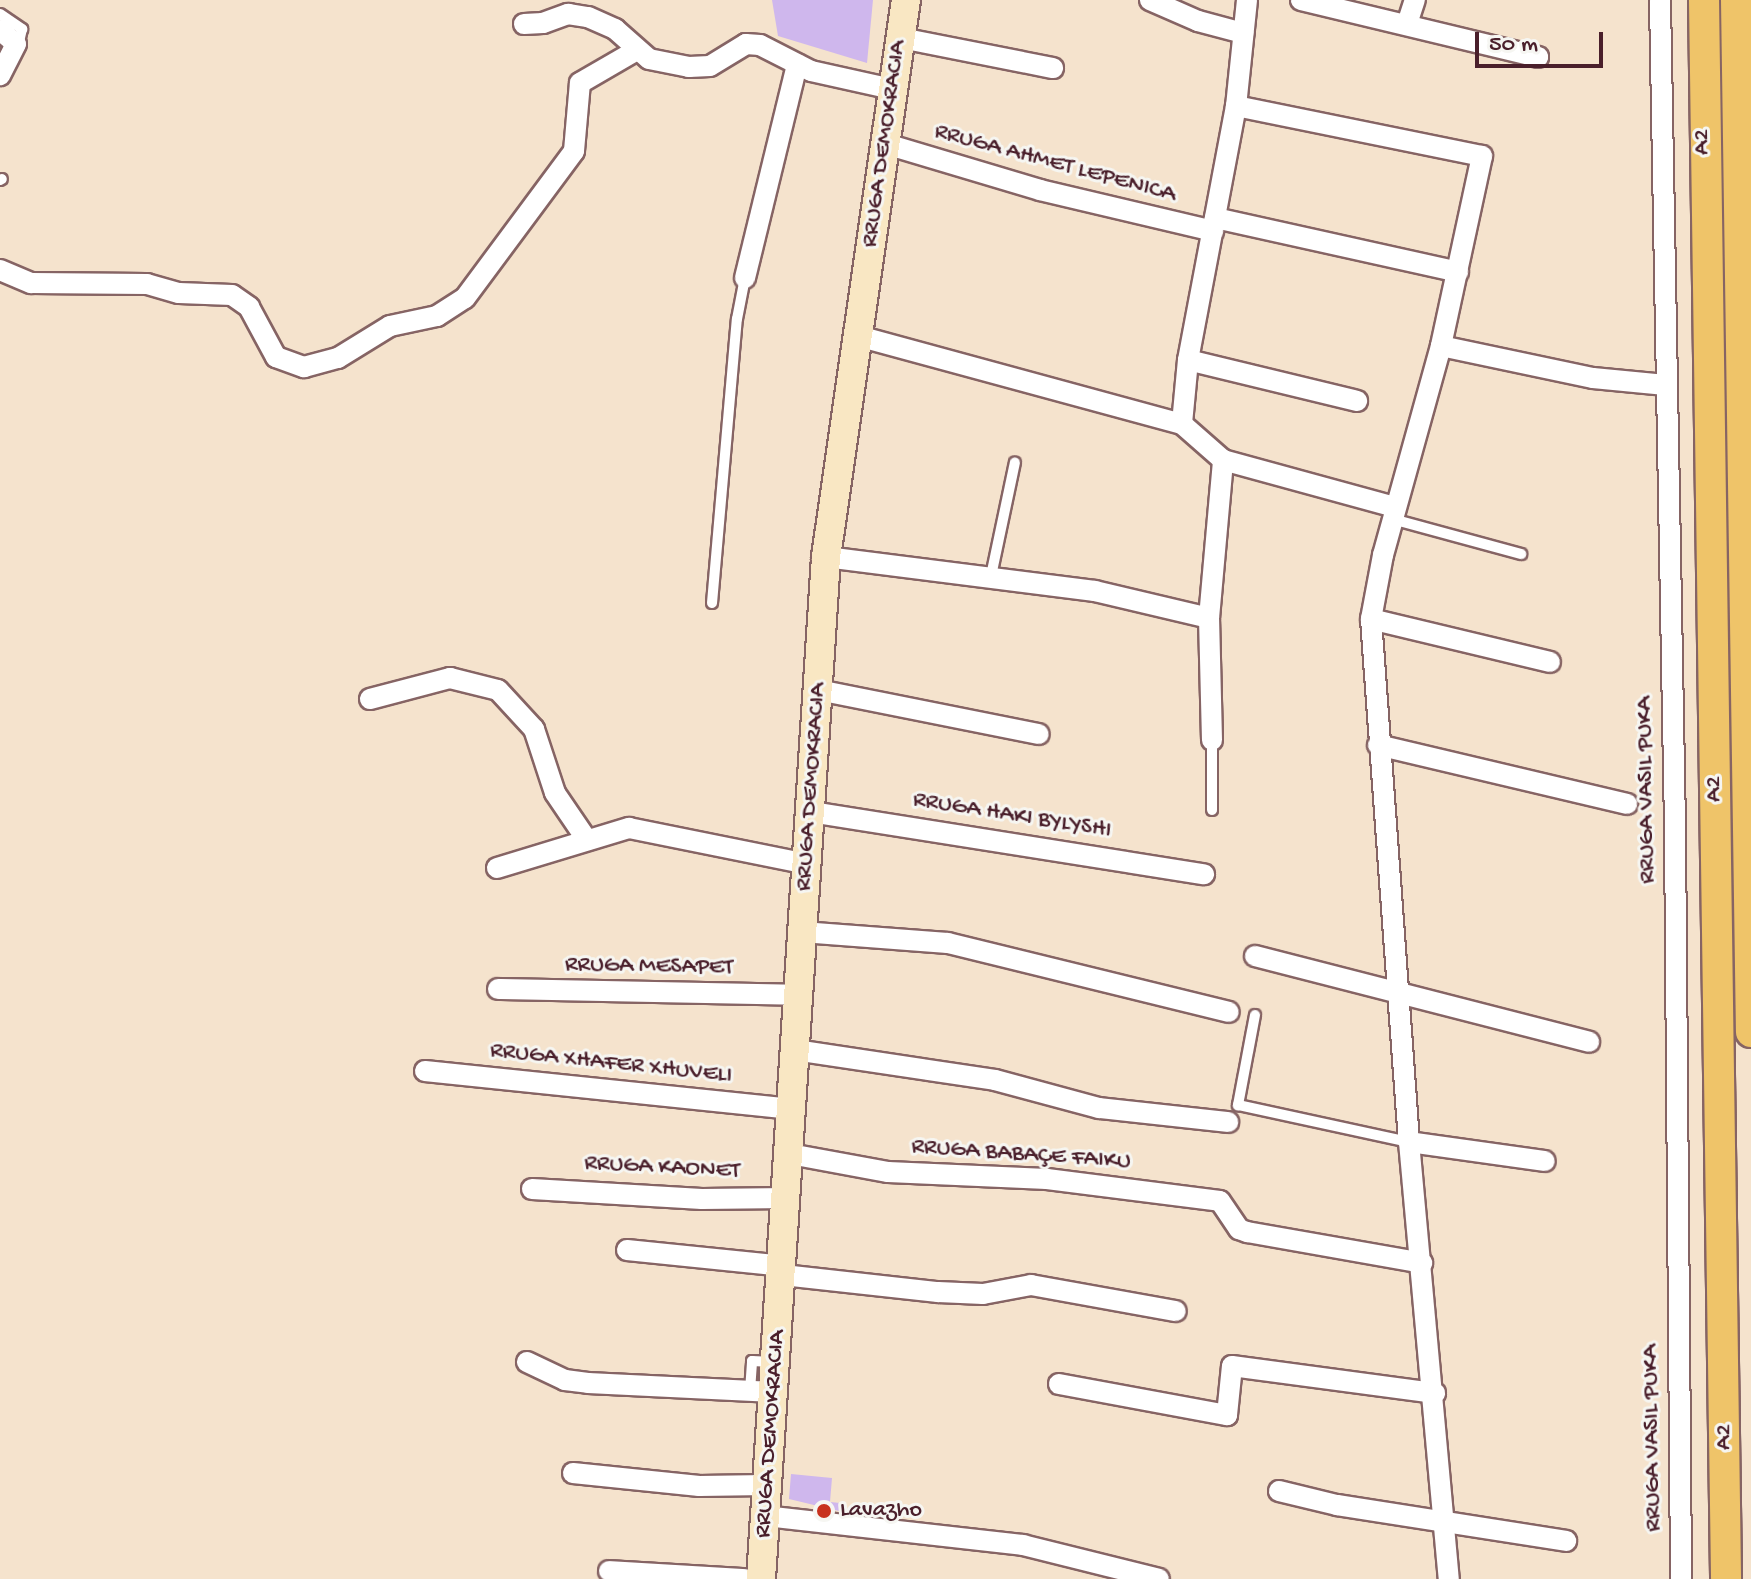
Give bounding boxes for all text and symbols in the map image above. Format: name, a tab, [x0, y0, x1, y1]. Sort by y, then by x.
scale bar	[1479, 16, 1607, 66]
text: 50 m	[1489, 31, 1538, 60]
street label: RRUGA DEMOKRACIA	[856, 39, 914, 249]
street label: RRUGA AHMET LEPENICA	[931, 118, 1179, 210]
street label: A2	[1688, 129, 1718, 155]
street label: RRUGA DEMOKRACIA	[790, 682, 834, 892]
street label: RRUGA VASIL PUKA	[1631, 696, 1663, 884]
street label: A2	[1700, 776, 1730, 802]
street label: RRUGA HAKI BYLYSHI	[911, 786, 1113, 846]
street label: RRUGA MESAPET	[565, 951, 733, 983]
street label: RRUGA XHAFER XHUVELI	[489, 1037, 733, 1091]
street label: RRUGA BABAÇE FAIKU	[910, 1133, 1132, 1177]
street label: RRUGA KAONET	[584, 1150, 740, 1186]
street label: RRUGA DEMOKRACIA	[749, 1329, 793, 1539]
street label: RRUGA VASIL PUKA	[1637, 1344, 1669, 1532]
street label: A2	[1711, 1424, 1739, 1450]
place label: Lavazho	[840, 1497, 922, 1525]
marker: Lavazho	[815, 1502, 833, 1520]

